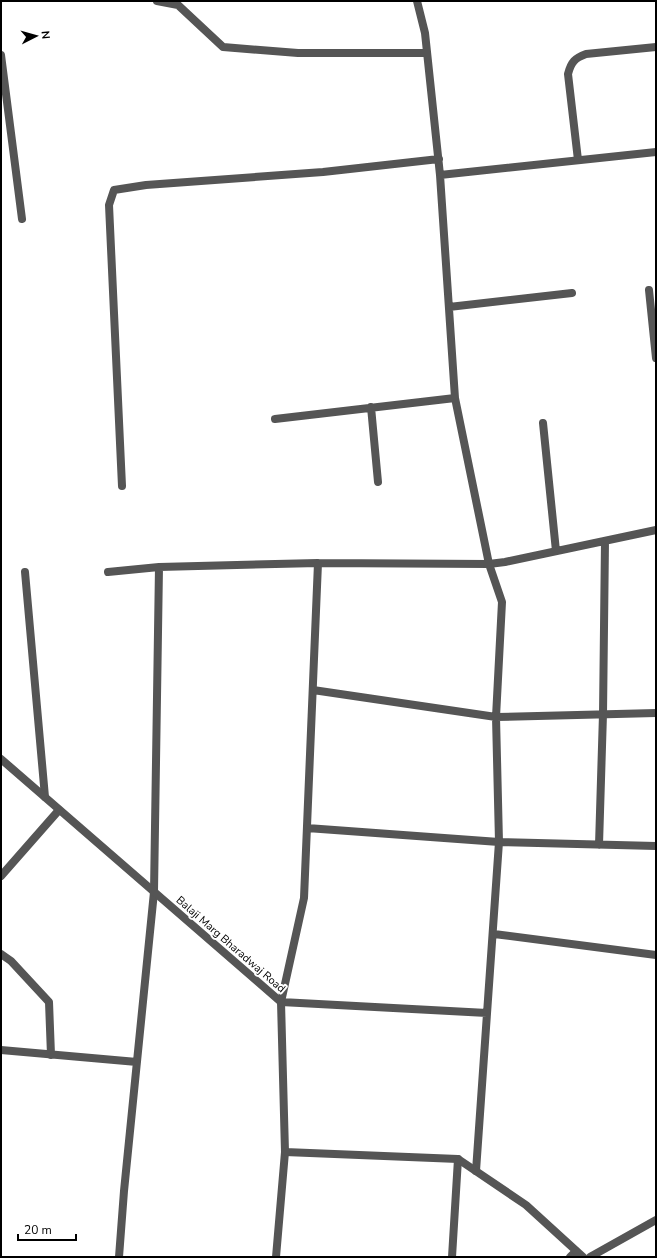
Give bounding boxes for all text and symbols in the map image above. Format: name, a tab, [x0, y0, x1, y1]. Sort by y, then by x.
north arrow	[16, 16, 56, 56]
text: N	[38, 30, 53, 40]
street label: Balaji Marg Bharadwaj Road	[173, 893, 289, 996]
scale bar	[18, 1216, 76, 1242]
text: 20 m	[24, 1222, 52, 1238]

